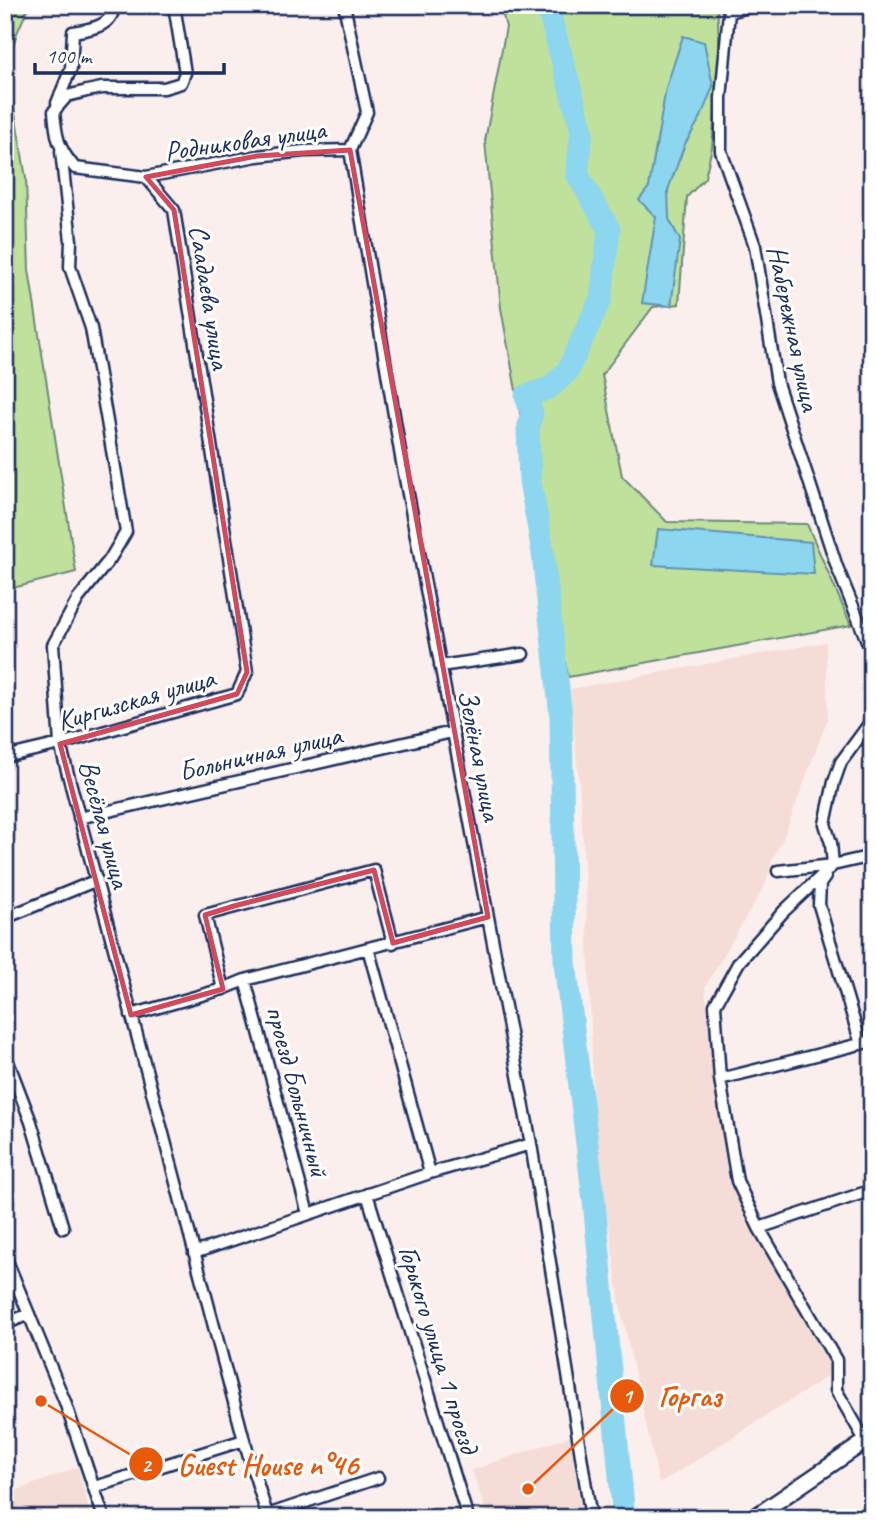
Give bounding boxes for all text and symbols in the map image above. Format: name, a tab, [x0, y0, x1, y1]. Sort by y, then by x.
scale bar	[35, 32, 224, 76]
text: 100 m	[46, 43, 93, 69]
street label: Родниковая улица	[162, 111, 329, 169]
street label: Саадаева улица	[181, 223, 239, 373]
street label: Набережная улица	[759, 242, 829, 416]
street label: Киргизская улица	[53, 659, 221, 738]
street label: Зелёная улица	[450, 686, 510, 825]
street label: Больничная улица	[175, 717, 347, 789]
street label: Весёлая улица	[71, 756, 139, 893]
street label: проезд Больничный	[258, 1002, 338, 1182]
street label: Горького улица 1 проезд	[391, 1241, 488, 1460]
callout: Горгаз	[609, 1370, 735, 1421]
text: Горгаз	[659, 1377, 724, 1415]
text: 1	[622, 1383, 634, 1409]
callout: Guest House n°46	[129, 1439, 372, 1490]
text: Guest House n°46	[178, 1446, 360, 1484]
text: 2	[141, 1452, 153, 1478]

